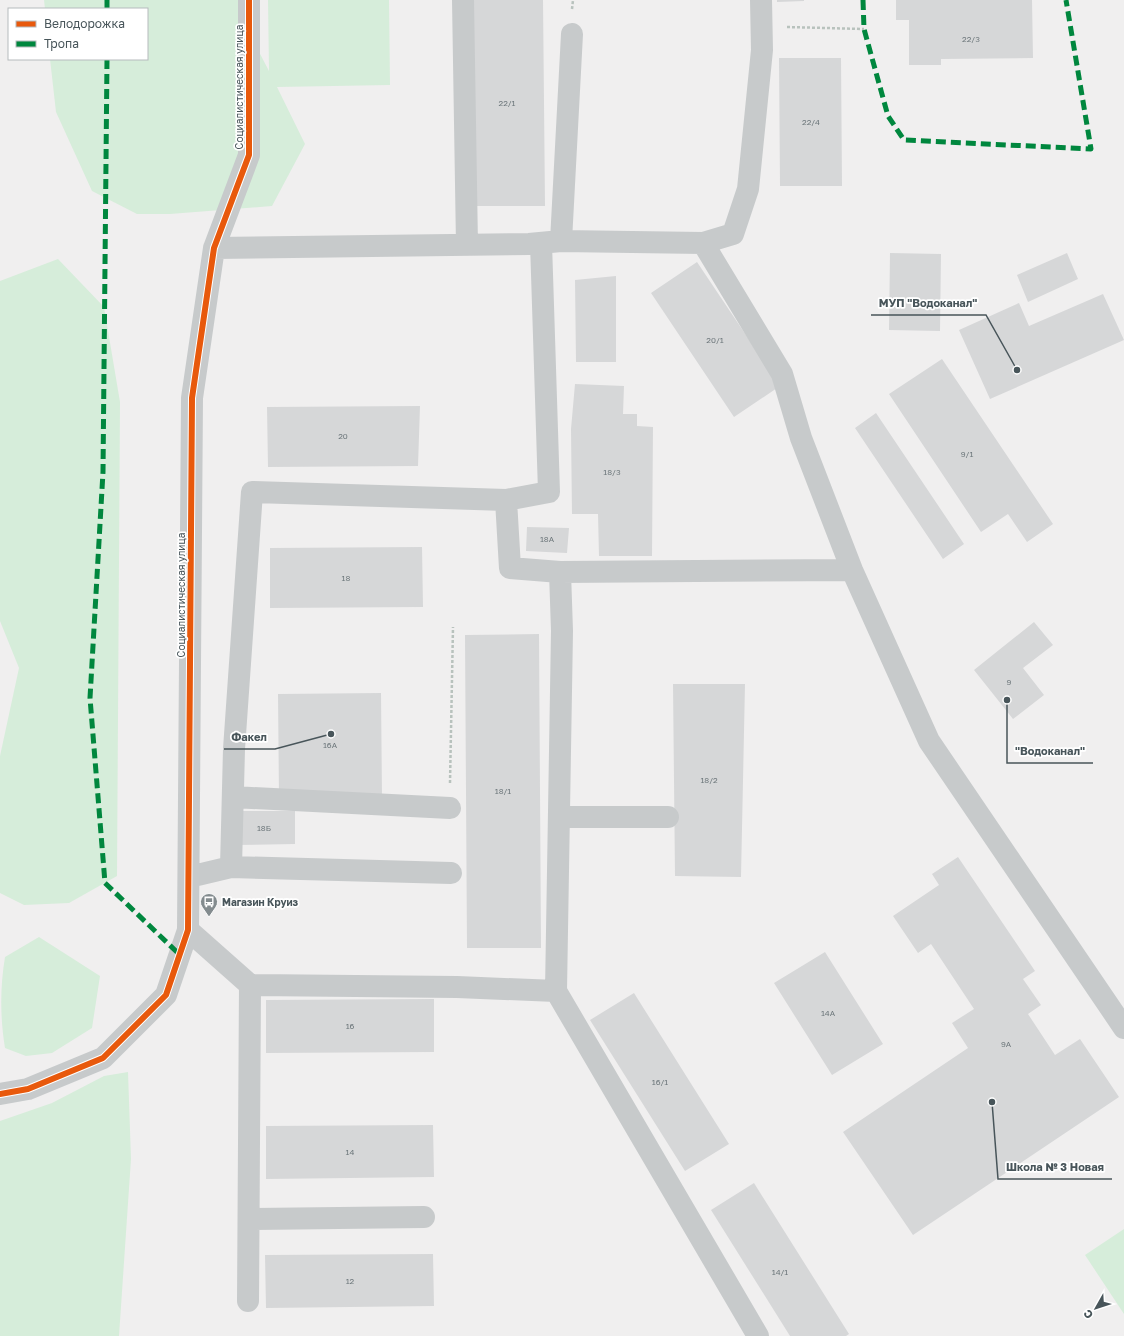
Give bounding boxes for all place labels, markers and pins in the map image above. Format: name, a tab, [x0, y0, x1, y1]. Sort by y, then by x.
callout: МУП "Водоканал"	[871, 292, 986, 315]
callout: Факел	[224, 726, 275, 749]
callout: "Водоканал"	[1007, 740, 1093, 763]
bus stop icon: Магазин Круиз	[199, 892, 219, 917]
place label: Магазин Круиз	[222, 896, 299, 908]
callout: Школа № 3 Новая	[998, 1156, 1112, 1179]

